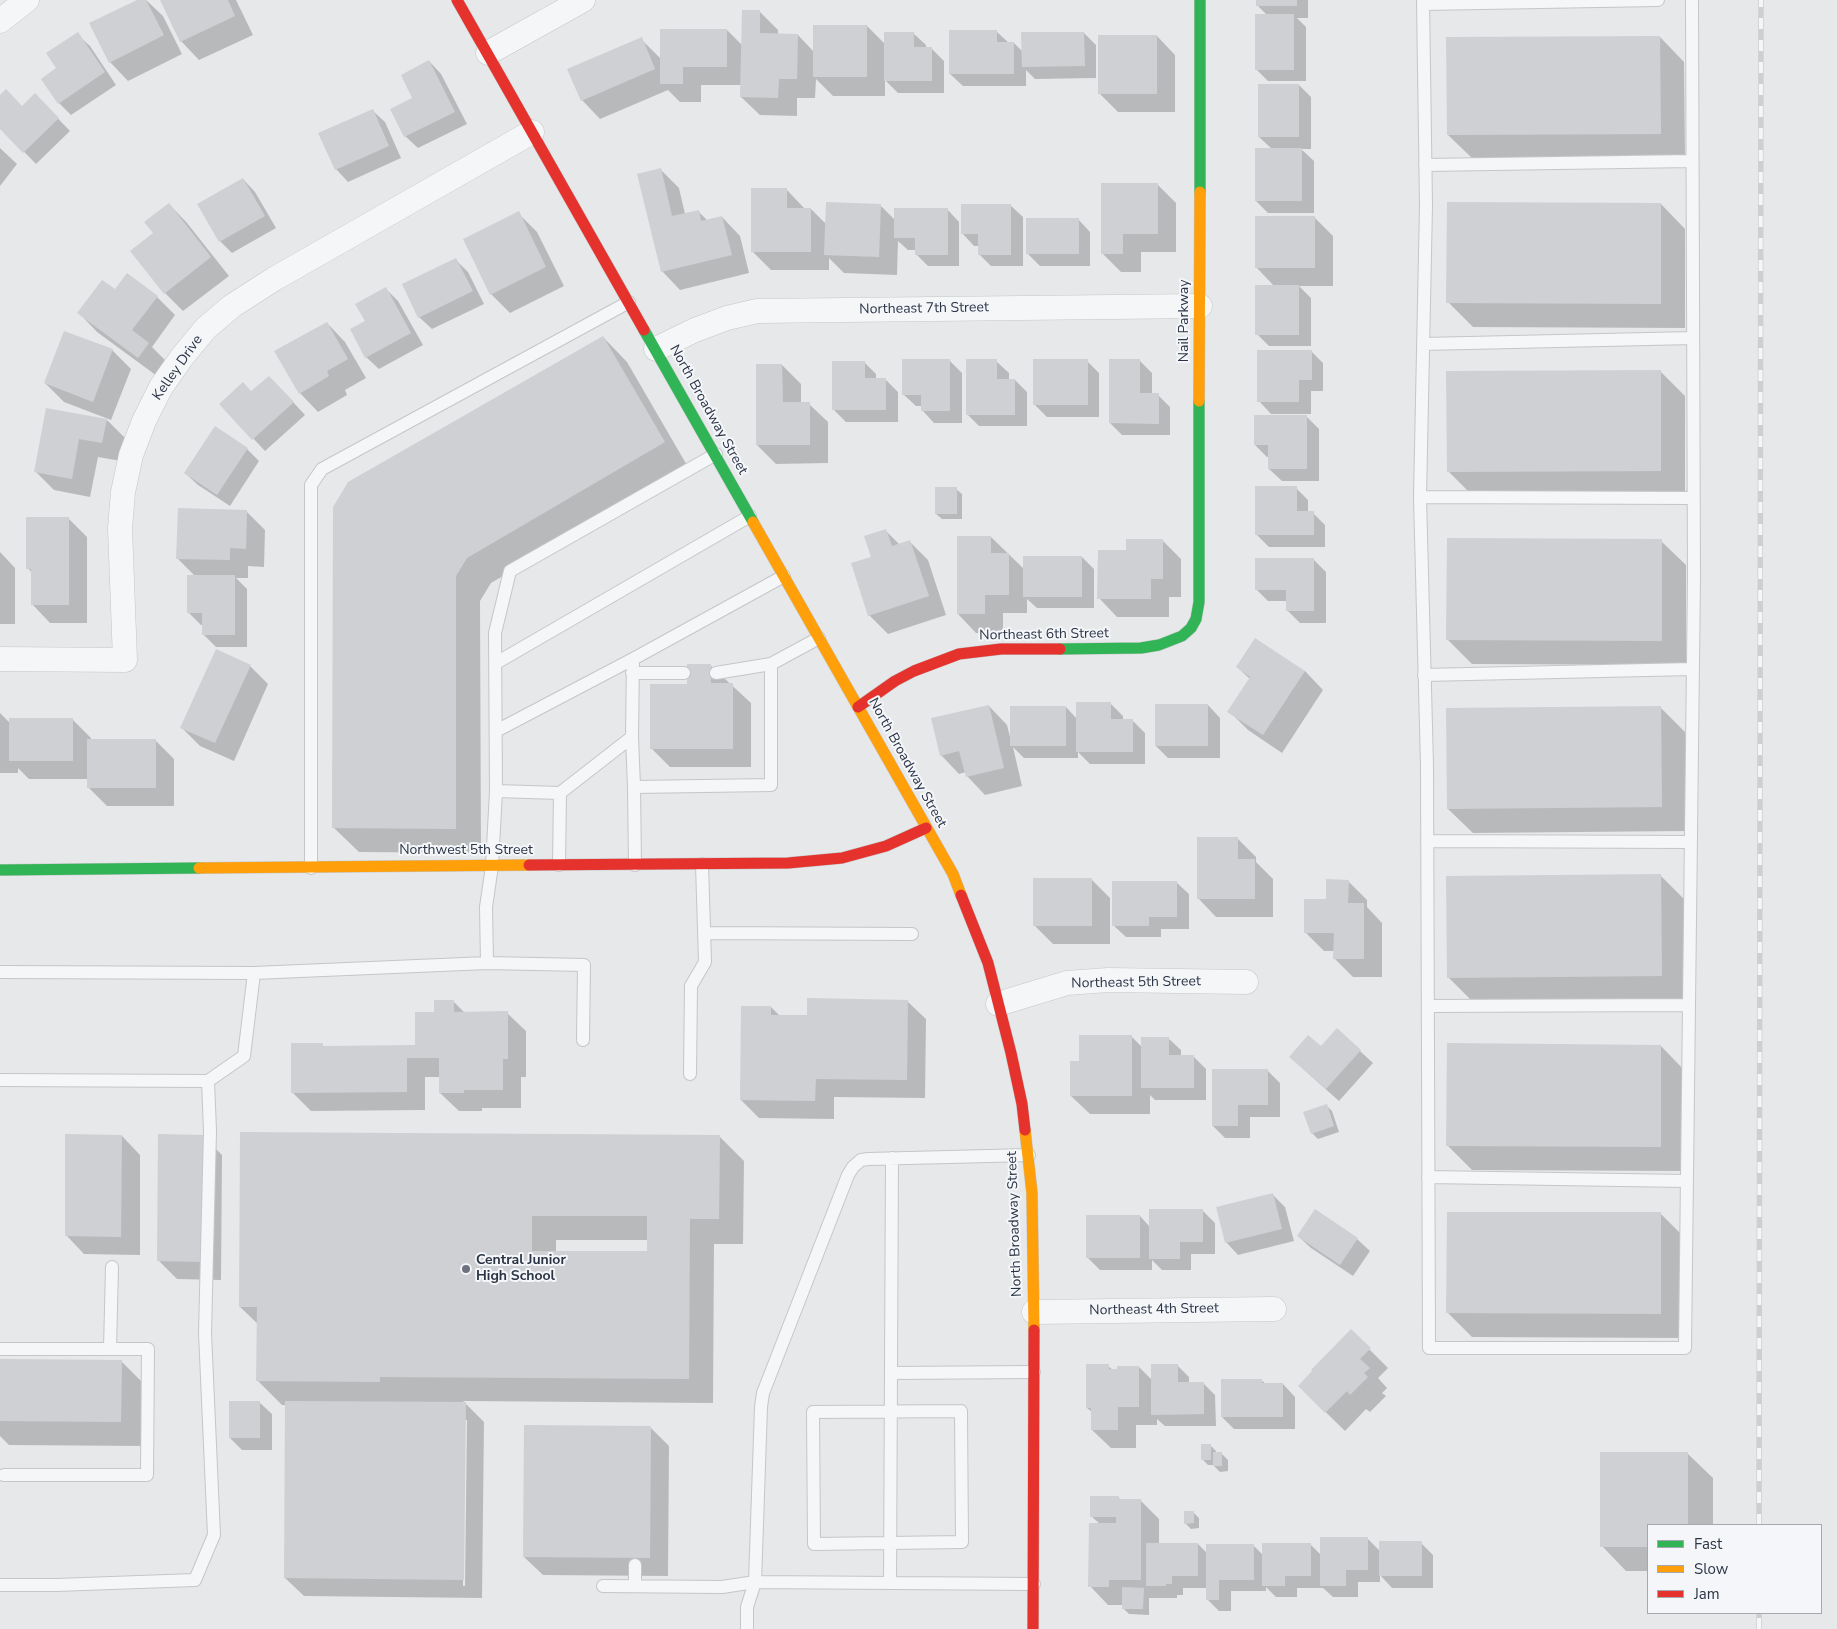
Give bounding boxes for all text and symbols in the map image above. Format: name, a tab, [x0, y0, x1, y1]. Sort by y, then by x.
street label: Nail Parkway	[1177, 280, 1193, 362]
street label: Northeast 7th Street	[859, 299, 989, 319]
street label: Kelley Drive	[149, 332, 207, 404]
street label: North Broadway Street	[665, 342, 751, 478]
street label: Northeast 6th Street	[979, 625, 1109, 645]
street label: North Broadway Street	[864, 695, 950, 831]
street label: Northwest 5th Street	[399, 843, 533, 859]
street label: Northeast 5th Street	[1071, 973, 1201, 993]
street label: North Broadway Street	[1004, 1151, 1026, 1297]
place label: Central Junior High School	[476, 1253, 566, 1285]
marker: Central Junior High School	[460, 1263, 472, 1275]
street label: Northeast 4th Street	[1089, 1300, 1219, 1320]
legend	[1647, 1524, 1822, 1614]
text: Fast	[1694, 1534, 1722, 1554]
text: Slow	[1694, 1559, 1728, 1579]
text: Jam	[1694, 1584, 1720, 1604]

